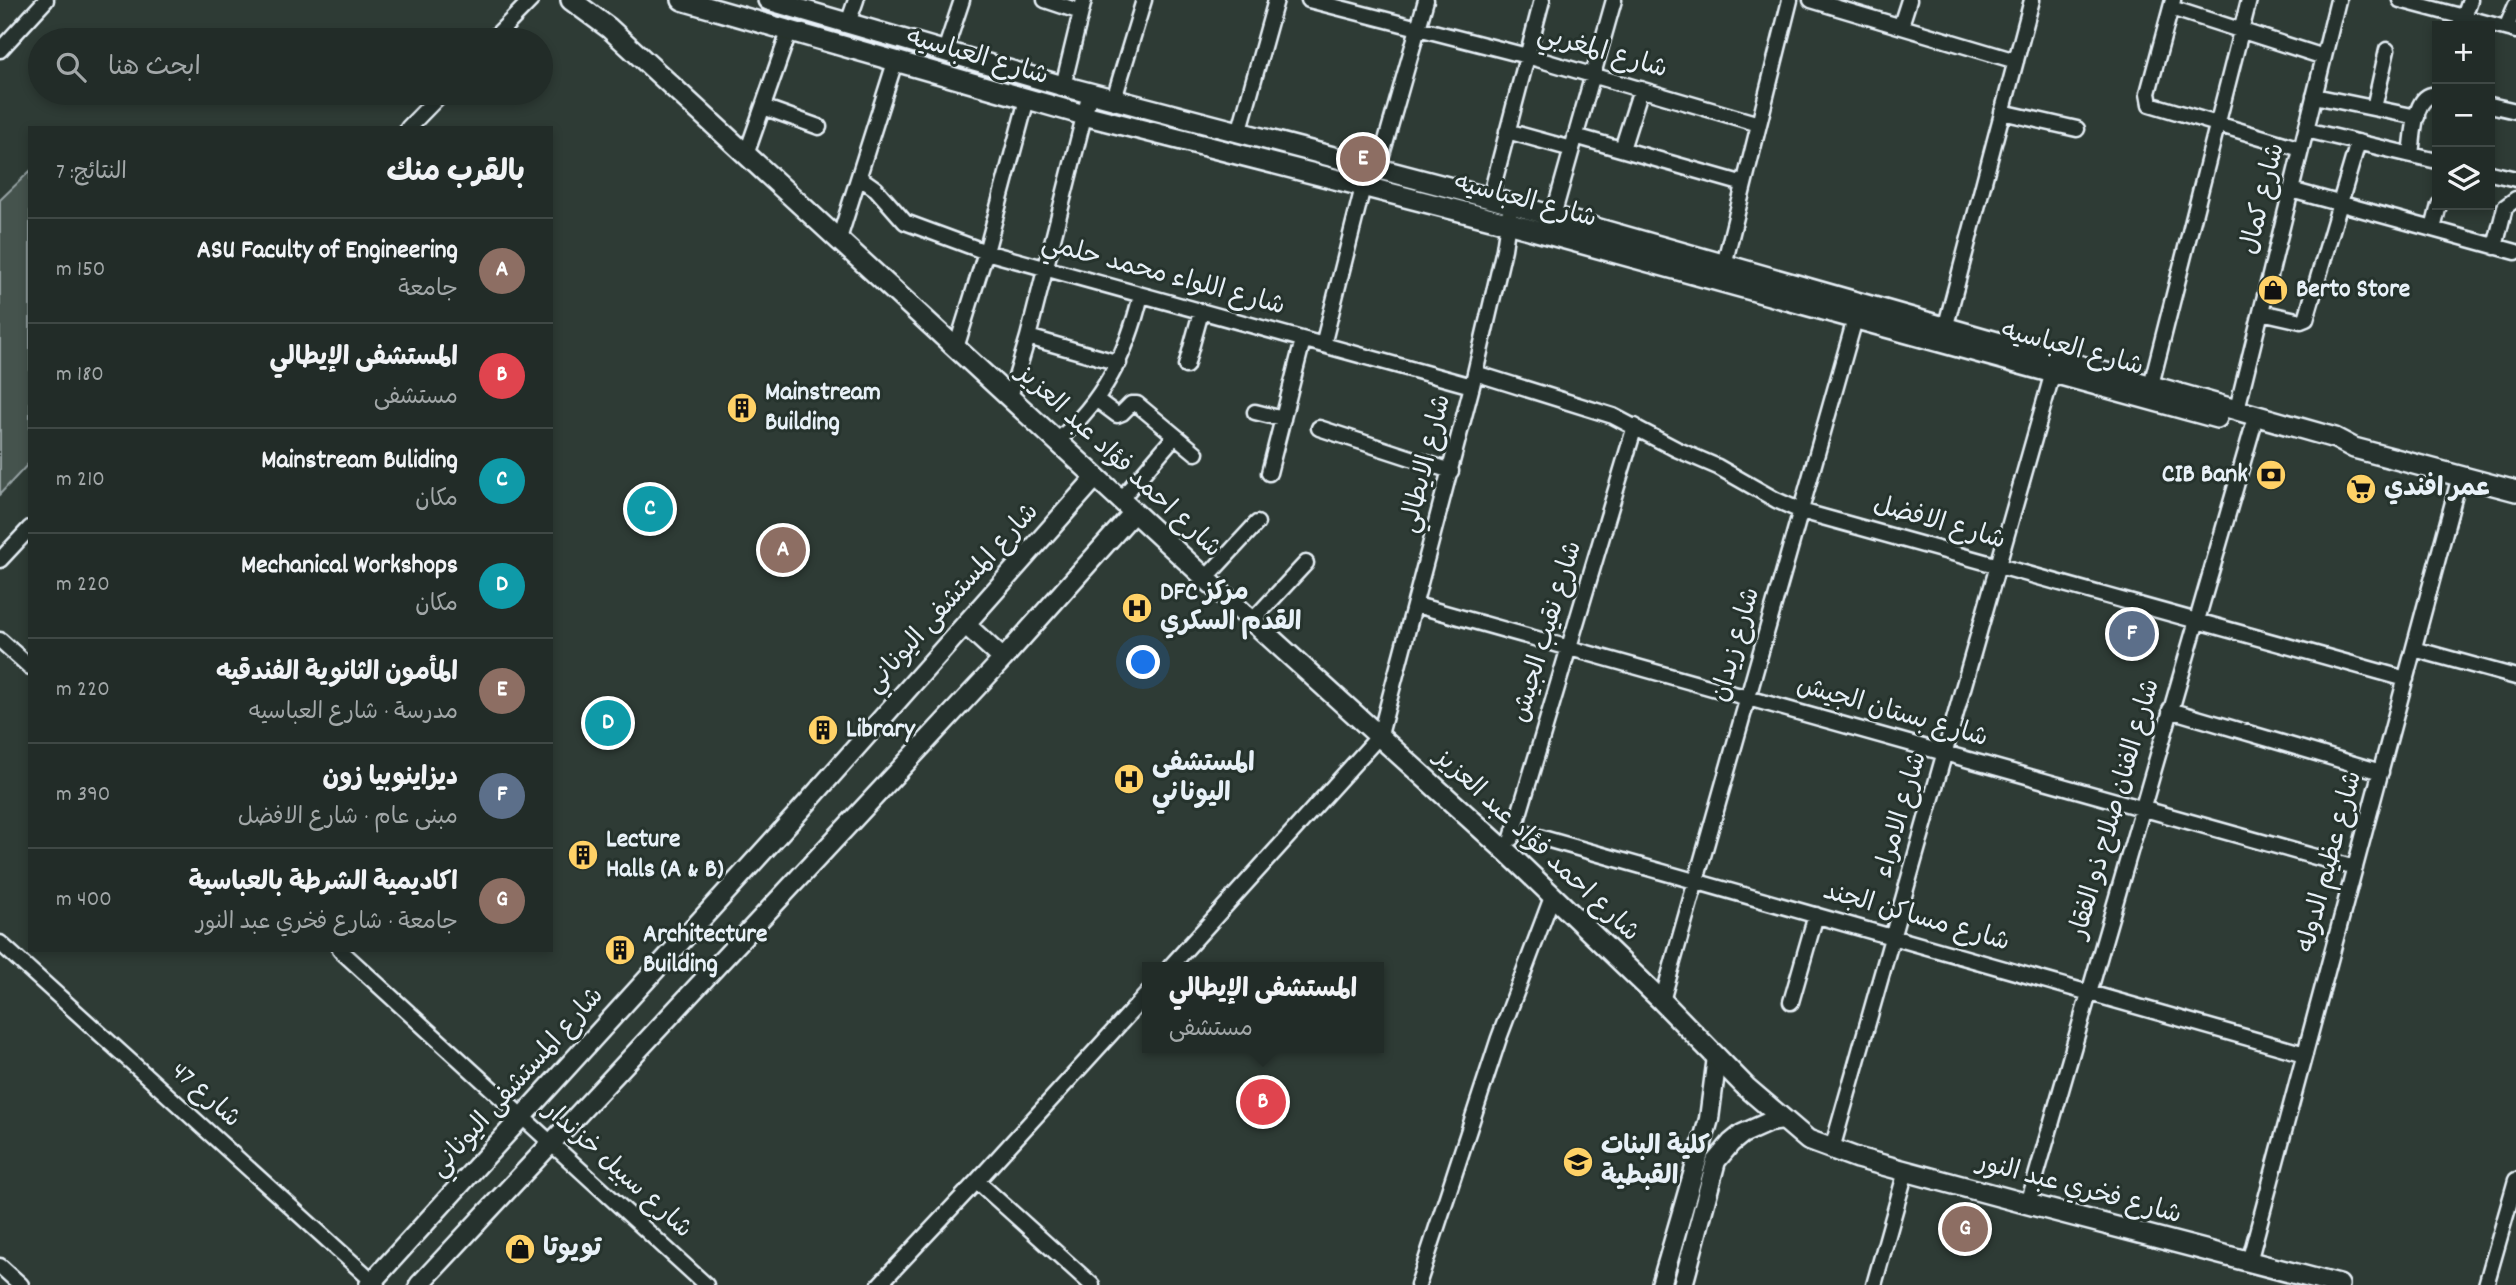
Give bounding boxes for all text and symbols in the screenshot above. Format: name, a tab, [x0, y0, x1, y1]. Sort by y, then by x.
street label: شارع المغربي	[1532, 17, 1671, 90]
street label: شارع العباسيه	[902, 20, 1052, 96]
map controls	[2432, 21, 2495, 210]
button: +	[2432, 21, 2495, 84]
search box	[28, 28, 553, 105]
icon: search	[52, 48, 90, 86]
text: ابحث هنا	[108, 50, 201, 87]
button: −	[2432, 84, 2495, 147]
pin: E	[1340, 133, 1386, 185]
street label: شارع كمال	[2232, 139, 2296, 259]
button: layers	[2432, 147, 2495, 210]
text: بالقرب منك	[387, 153, 525, 196]
text: النتائج: 7	[56, 157, 127, 190]
street label: شارع العباسيه	[1450, 165, 1600, 239]
street label: شارع اللواء محمد حلمي	[1037, 226, 1289, 327]
text: ASU Faculty of Engineering	[197, 233, 458, 270]
text: 150 m	[56, 254, 105, 287]
text: A	[496, 254, 508, 287]
place label: Berto Store	[2296, 272, 2410, 309]
shop icon: Berto Store	[2256, 273, 2290, 307]
text: جامعة	[398, 274, 458, 307]
street label: شارع العباسيه	[1997, 313, 2147, 387]
text: المستشفى الإيطالي	[270, 340, 458, 377]
street label: شارع احمد فؤاد عبد العزيز	[1005, 355, 1229, 567]
text: 180 m	[56, 359, 104, 392]
text: B	[497, 359, 507, 392]
place label: Mainstream Building	[765, 375, 881, 442]
text: مستشفى	[374, 382, 458, 415]
building icon: Mainstream Building	[725, 391, 759, 425]
street label: شارع الايطالي	[1392, 391, 1463, 537]
text: Mainstream Buliding	[261, 443, 458, 480]
place label: CIB Bank	[2162, 457, 2248, 494]
bank icon: CIB Bank	[2254, 458, 2288, 492]
text: 210 m	[56, 464, 105, 497]
text: C	[496, 464, 508, 497]
place label: عمر افندي	[2384, 471, 2490, 508]
supermarket icon: عمر افندي	[2344, 472, 2378, 506]
pin: C	[627, 483, 673, 535]
text: مكان	[415, 484, 458, 517]
street label: شارع الافضل	[1868, 487, 2010, 561]
street label: شارع المستشفى اليوناني	[857, 496, 1049, 703]
pin: A	[760, 524, 806, 576]
street label: شارع نقيب الجيش	[1503, 537, 1593, 727]
text: Mechanical Workshops	[241, 548, 458, 585]
text: 220 m	[56, 569, 110, 602]
text: D	[496, 569, 508, 602]
place label: DFC مركز القدم السكري	[1160, 575, 1302, 642]
street label: شارع زيدان	[1703, 583, 1771, 707]
text: مكان	[415, 589, 458, 622]
hospital icon: DFC مركز القدم السكري	[1120, 591, 1154, 625]
pin: F	[2109, 608, 2155, 660]
your location	[1126, 645, 1160, 679]
text: المأمون الثانوية الفندقيه	[216, 655, 458, 692]
street label: شارع بستان الجيش	[1792, 668, 1992, 758]
text: 220 m	[56, 674, 110, 707]
text: E	[497, 674, 507, 707]
street label: شارع الفنان صلاح ذو الفقار	[2061, 675, 2171, 945]
text: مدرسة · شارع العباسيه	[249, 697, 458, 730]
pin: D	[585, 697, 631, 749]
place label: Library	[846, 712, 916, 749]
building icon: Library	[806, 713, 840, 747]
street label: شارع احمد فؤاد عبد العزيز	[1423, 739, 1647, 951]
place label: المستشفى اليوناني	[1152, 746, 1255, 815]
street label: شارع الامراء	[1866, 747, 1938, 883]
text: ديزاينوبيا زون	[323, 760, 458, 797]
hospital icon: المستشفى اليوناني	[1112, 762, 1146, 796]
street label: شارع عظيم الدوله	[2289, 767, 2373, 957]
text: 390 m	[56, 779, 110, 812]
text: F	[497, 779, 507, 812]
text: مبنى عام · شارع الافضل	[238, 802, 458, 835]
place label: Lecture Halls (A & B)	[606, 822, 724, 889]
building icon: Lecture Halls (A & B)	[566, 838, 600, 872]
text: اكاديمية الشرطة بالعباسية	[188, 865, 458, 902]
street label: شارع مساكن الجند	[1818, 874, 2014, 962]
text: 400 m	[56, 884, 112, 917]
text: G	[496, 884, 508, 917]
text: جامعة · شارع فخري عبد النور	[196, 907, 458, 940]
place label: Architecture Building	[643, 917, 767, 984]
building icon: Architecture Building	[603, 933, 637, 967]
popup	[1142, 962, 1384, 1053]
text: المستشفى الإيطالي	[1169, 972, 1357, 1009]
street label: شارع المستشفى اليوناني	[422, 980, 614, 1187]
text: مستشفى	[1169, 1014, 1253, 1047]
street label: شارع 47	[162, 1054, 248, 1138]
pin: B	[1240, 1076, 1286, 1128]
street label: شارع سبيل خزندار	[533, 1093, 700, 1248]
place label: كلية البنات القبطية	[1601, 1129, 1710, 1196]
street label: شارع فخري عبد النور	[1971, 1144, 2185, 1235]
school or university icon: كلية البنات القبطية	[1561, 1145, 1595, 1179]
pin: G	[1942, 1203, 1988, 1255]
place label: تويوتا	[543, 1231, 603, 1268]
shop icon: تويوتا	[503, 1232, 537, 1266]

